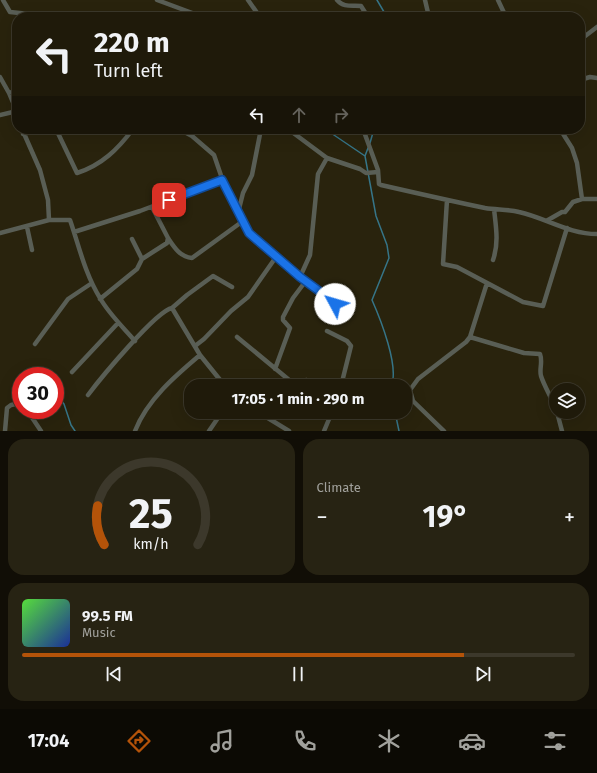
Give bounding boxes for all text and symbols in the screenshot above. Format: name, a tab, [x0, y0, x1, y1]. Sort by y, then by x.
text: 220 m	[94, 26, 170, 59]
icon: left	[28, 28, 80, 80]
text: Turn left	[94, 60, 163, 82]
icon: left	[246, 104, 268, 126]
icon: ahead	[288, 104, 310, 126]
icon: right	[330, 104, 352, 126]
pin	[152, 183, 186, 217]
icon: arrive	[158, 189, 180, 211]
position arrow	[314, 283, 356, 325]
speed limit sign: 30	[12, 367, 64, 419]
map controls	[549, 383, 585, 419]
button: layers	[549, 383, 585, 419]
text: 17:05 · 1 min · 290 m	[232, 390, 364, 408]
text: Climate	[317, 480, 361, 495]
text: 25	[129, 489, 173, 539]
text: 19°	[423, 499, 469, 535]
text: −	[317, 504, 328, 531]
text: +	[564, 504, 575, 531]
text: km/h	[134, 536, 169, 553]
text: 99.5 FM	[82, 607, 133, 625]
text: Music	[82, 625, 116, 640]
icon: previous	[103, 663, 125, 685]
icon: pause	[287, 663, 309, 685]
icon: next	[472, 663, 494, 685]
icon: directions	[125, 727, 153, 755]
icon: music	[208, 727, 236, 755]
icon: phone	[291, 727, 319, 755]
icon: climate	[375, 727, 403, 755]
icon: car	[458, 727, 486, 755]
icon: filters	[541, 727, 569, 755]
text: 17:04	[28, 730, 69, 752]

